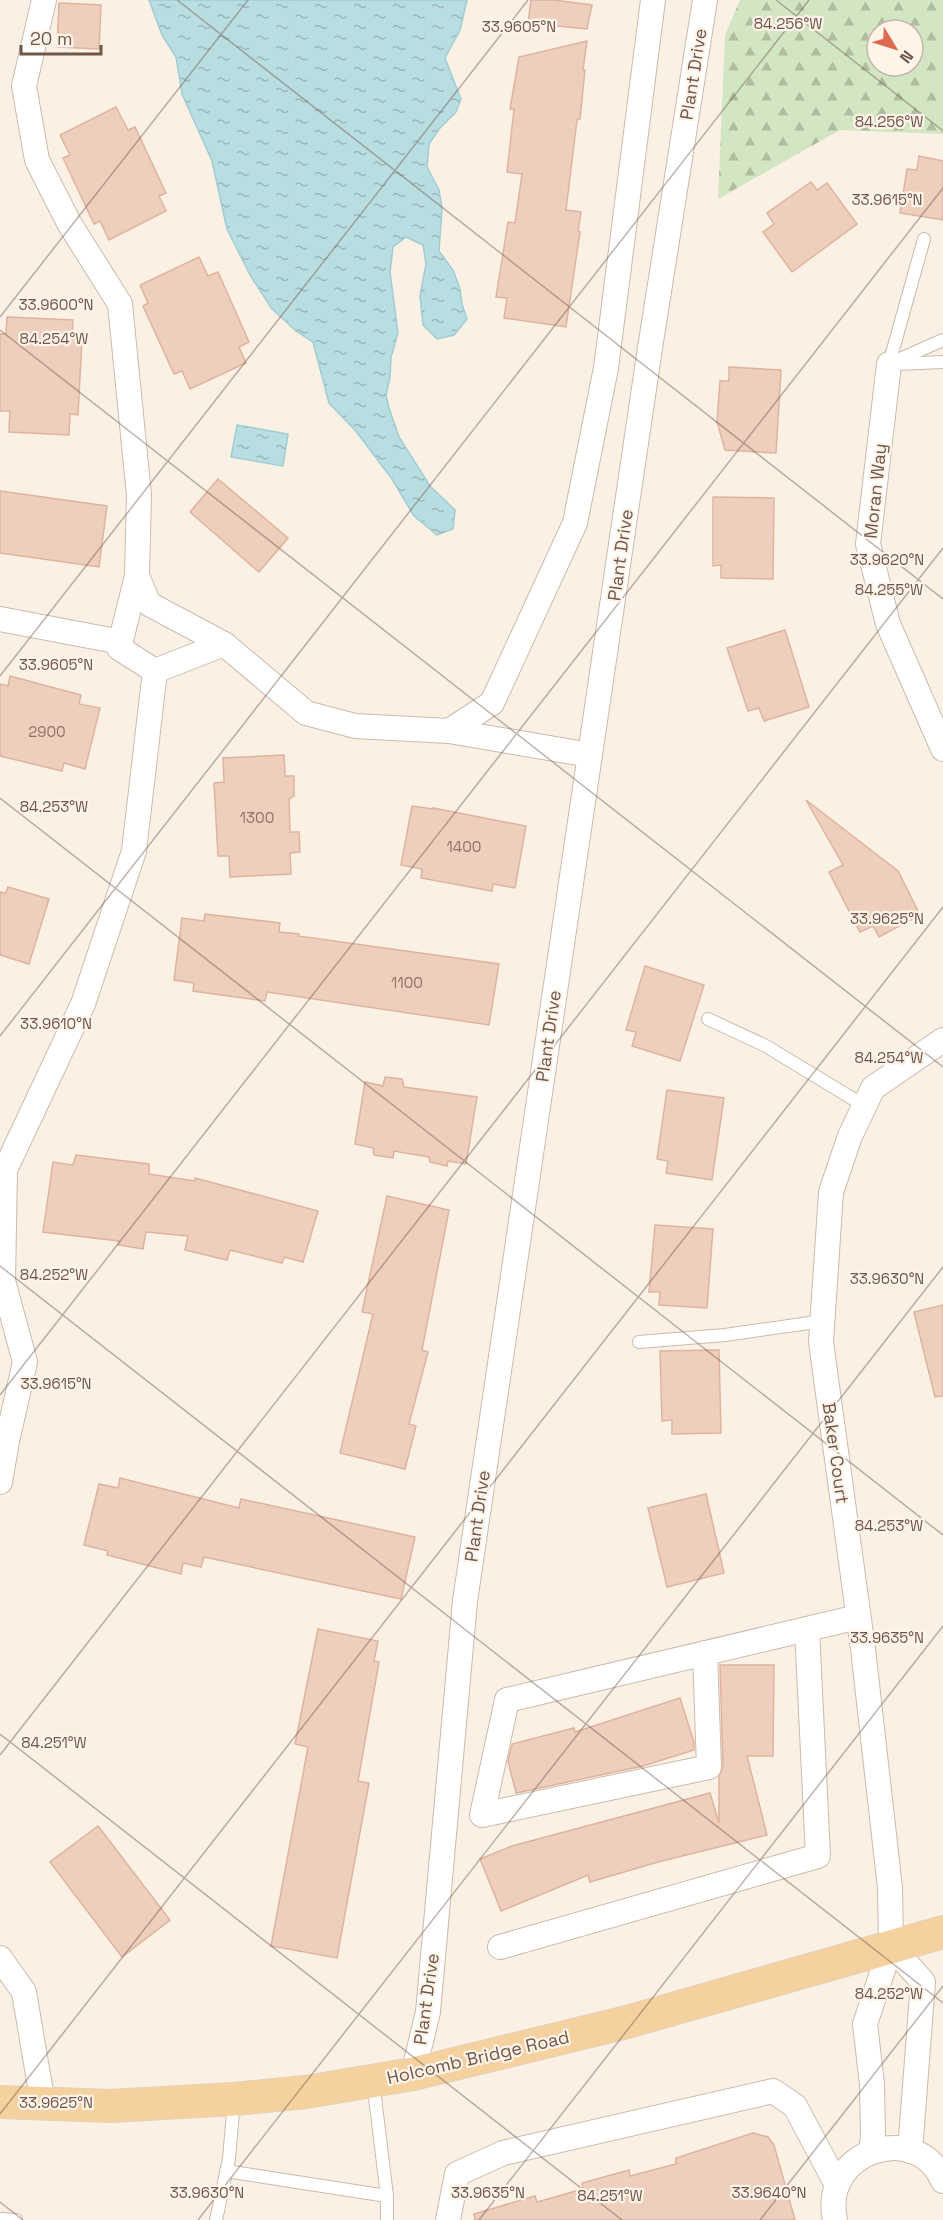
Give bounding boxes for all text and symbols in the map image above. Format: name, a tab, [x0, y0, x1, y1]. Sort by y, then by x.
text: 84.256°W	[754, 14, 822, 33]
text: 33.9605°N	[482, 17, 556, 36]
scale bar	[21, 18, 100, 56]
north arrow	[865, 18, 925, 78]
text: 20 m	[30, 27, 73, 50]
street label: Plant Drive	[674, 27, 712, 121]
text: N	[895, 46, 918, 68]
text: 84.256°W	[855, 112, 923, 131]
text: 33.9615°N	[851, 190, 923, 209]
text: 33.9600°N	[18, 295, 94, 314]
text: 84.254°W	[20, 329, 88, 348]
street label: Moran Way	[859, 442, 891, 540]
street label: Plant Drive	[602, 508, 638, 602]
text: 33.9620°N	[850, 550, 924, 569]
text: 84.255°W	[855, 580, 923, 599]
text: 33.9605°N	[19, 655, 93, 674]
house number: 2900	[28, 722, 66, 741]
text: 84.253°W	[20, 797, 88, 816]
house number: 1300	[240, 808, 274, 827]
house number: 1400	[447, 837, 481, 856]
text: 33.9625°N	[850, 909, 924, 928]
house number: 1100	[391, 973, 423, 992]
street label: Plant Drive	[530, 989, 566, 1083]
text: 33.9610°N	[20, 1014, 92, 1033]
text: 84.254°W	[855, 1048, 923, 1067]
text: 84.252°W	[20, 1265, 88, 1284]
text: 33.9630°N	[850, 1269, 924, 1288]
text: 33.9615°N	[20, 1374, 92, 1393]
street label: Baker Court	[817, 1401, 855, 1505]
street label: Plant Drive	[459, 1469, 495, 1563]
text: 84.253°W	[855, 1516, 923, 1535]
text: 33.9635°N	[850, 1628, 924, 1647]
text: 84.251°W	[21, 1733, 87, 1752]
street label: Plant Drive	[408, 1952, 444, 2046]
text: 84.252°W	[855, 1984, 923, 2003]
street label: Holcomb Bridge Road	[384, 2025, 572, 2089]
text: 33.9625°N	[19, 2093, 93, 2112]
text: 33.9630°N	[170, 2183, 244, 2202]
text: 33.9635°N	[451, 2183, 525, 2202]
text: 33.9640°N	[732, 2183, 806, 2202]
text: 84.251°W	[577, 2186, 643, 2205]

